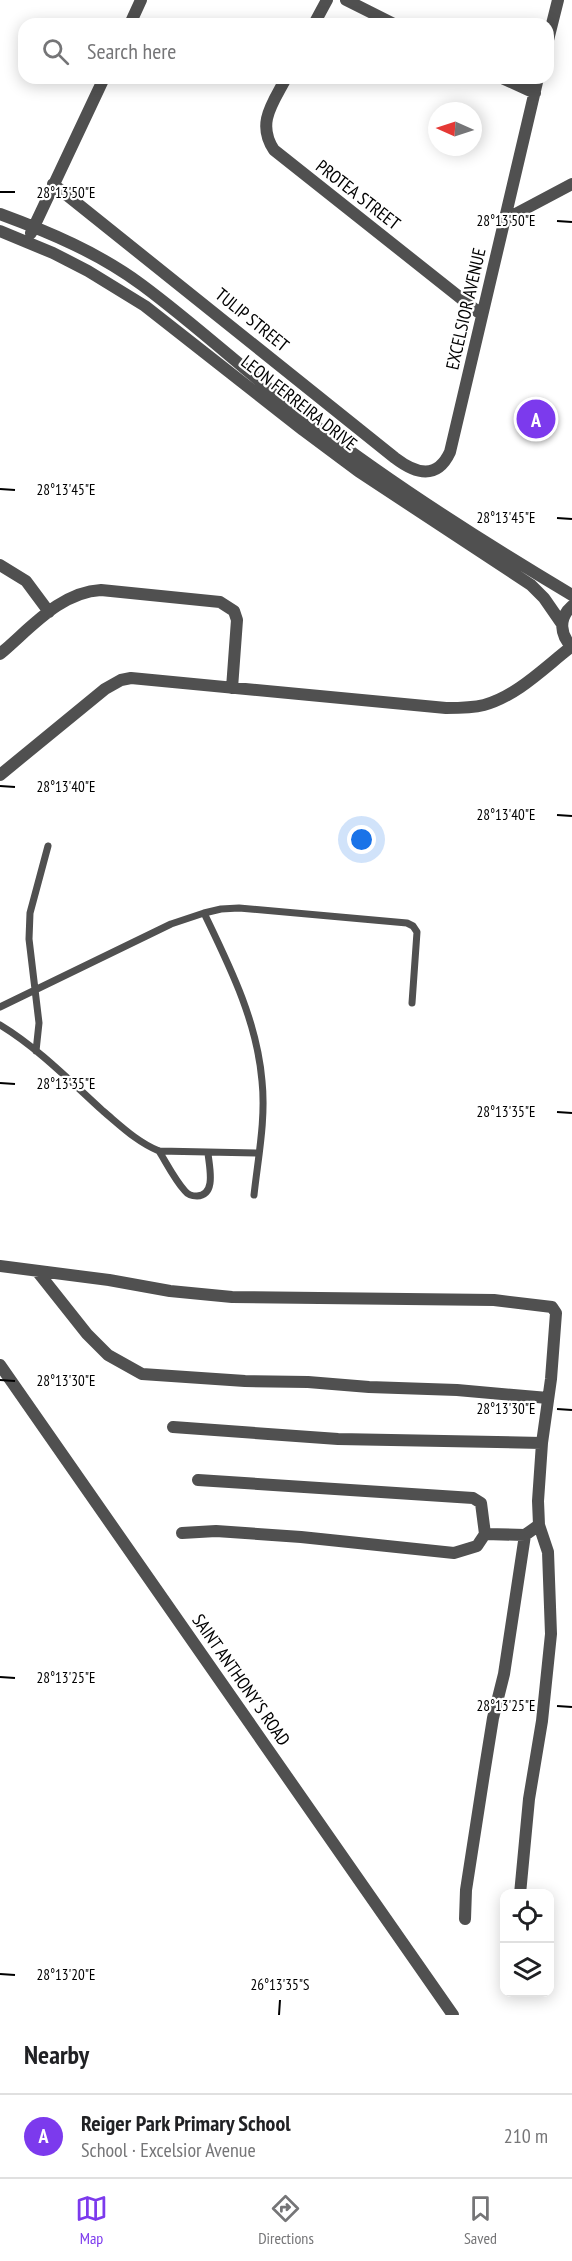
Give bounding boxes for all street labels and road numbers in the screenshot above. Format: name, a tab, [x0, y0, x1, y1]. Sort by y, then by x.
street label: PROTEA STREET	[311, 154, 405, 235]
street label: EXCELSIOR AVENUE	[440, 246, 491, 372]
street label: TULIP STREET	[211, 283, 294, 356]
street label: LEON FERREIRA DRIVE	[237, 350, 362, 455]
street label: SAINT ANTHONY'S ROAD	[187, 1609, 295, 1750]

